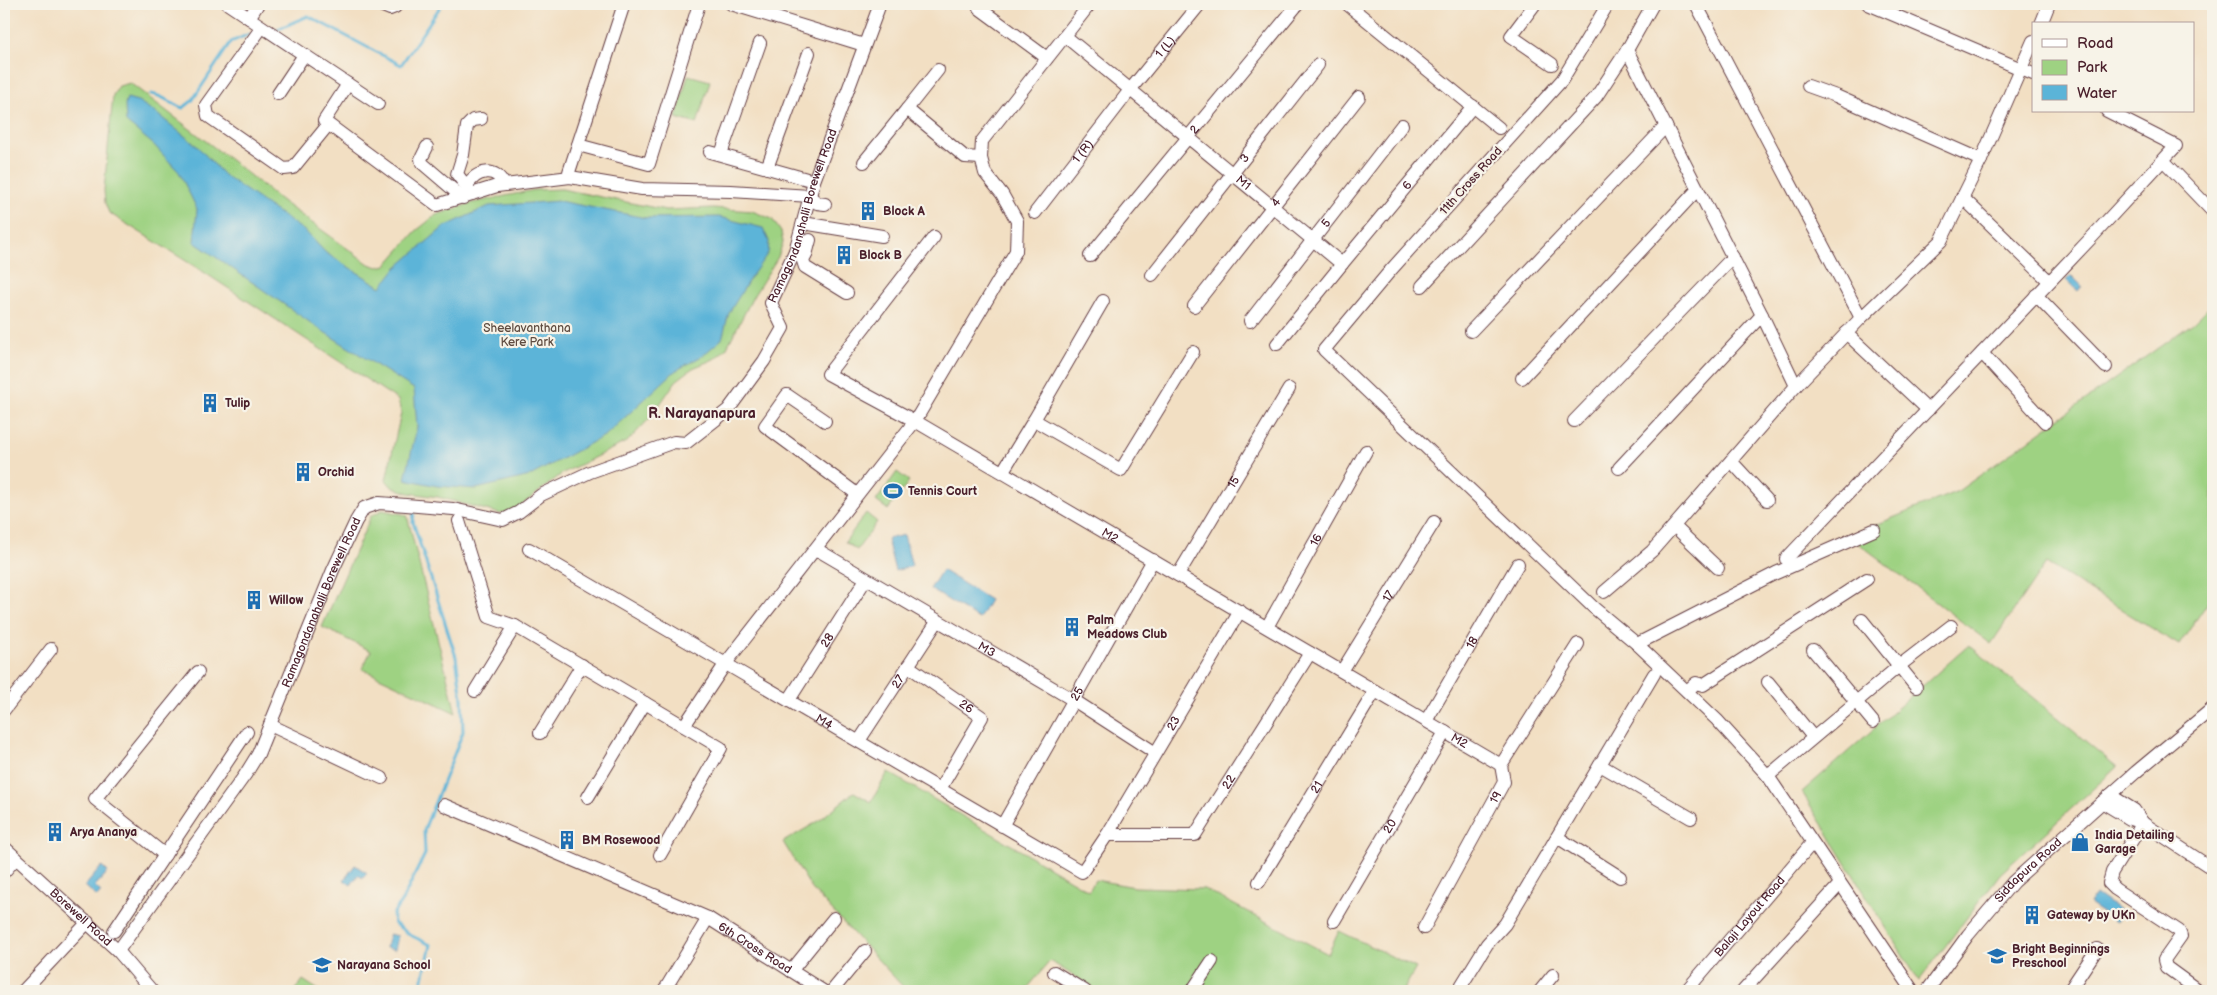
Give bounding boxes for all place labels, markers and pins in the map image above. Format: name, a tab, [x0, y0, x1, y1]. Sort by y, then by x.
building icon: Block A	[857, 200, 879, 222]
place label: Block A	[883, 204, 925, 219]
building icon: Block B	[833, 244, 855, 266]
place label: Block B	[859, 248, 902, 263]
building icon: Tulip	[199, 392, 221, 414]
place label: Tulip	[225, 396, 250, 411]
building icon: Orchid	[292, 461, 314, 483]
place label: Orchid	[318, 465, 354, 480]
sports icon: Tennis Court	[882, 480, 904, 502]
place label: Tennis Court	[908, 484, 977, 499]
building icon: Willow	[243, 589, 265, 611]
place label: Willow	[269, 593, 303, 608]
place label: Palm Meadows Club	[1087, 613, 1167, 642]
building icon: Palm Meadows Club	[1061, 616, 1083, 638]
building icon: Arya Ananya	[44, 821, 66, 843]
place label: Arya Ananya	[69, 825, 137, 840]
place label: India Detailing Garage	[2095, 828, 2174, 857]
building icon: BM Rosewood	[556, 829, 578, 851]
shop icon: India Detailing Garage	[2069, 831, 2091, 853]
place label: BM Rosewood	[582, 833, 660, 848]
building icon: Gateway by UKn	[2021, 904, 2043, 926]
place label: Gateway by UKn	[2047, 908, 2136, 923]
place label: Bright Beginnings Preschool	[2012, 942, 2110, 971]
school or university icon: Bright Beginnings Preschool	[1986, 945, 2008, 967]
school or university icon: Narayana School	[311, 954, 333, 976]
place label: Narayana School	[337, 958, 430, 973]

